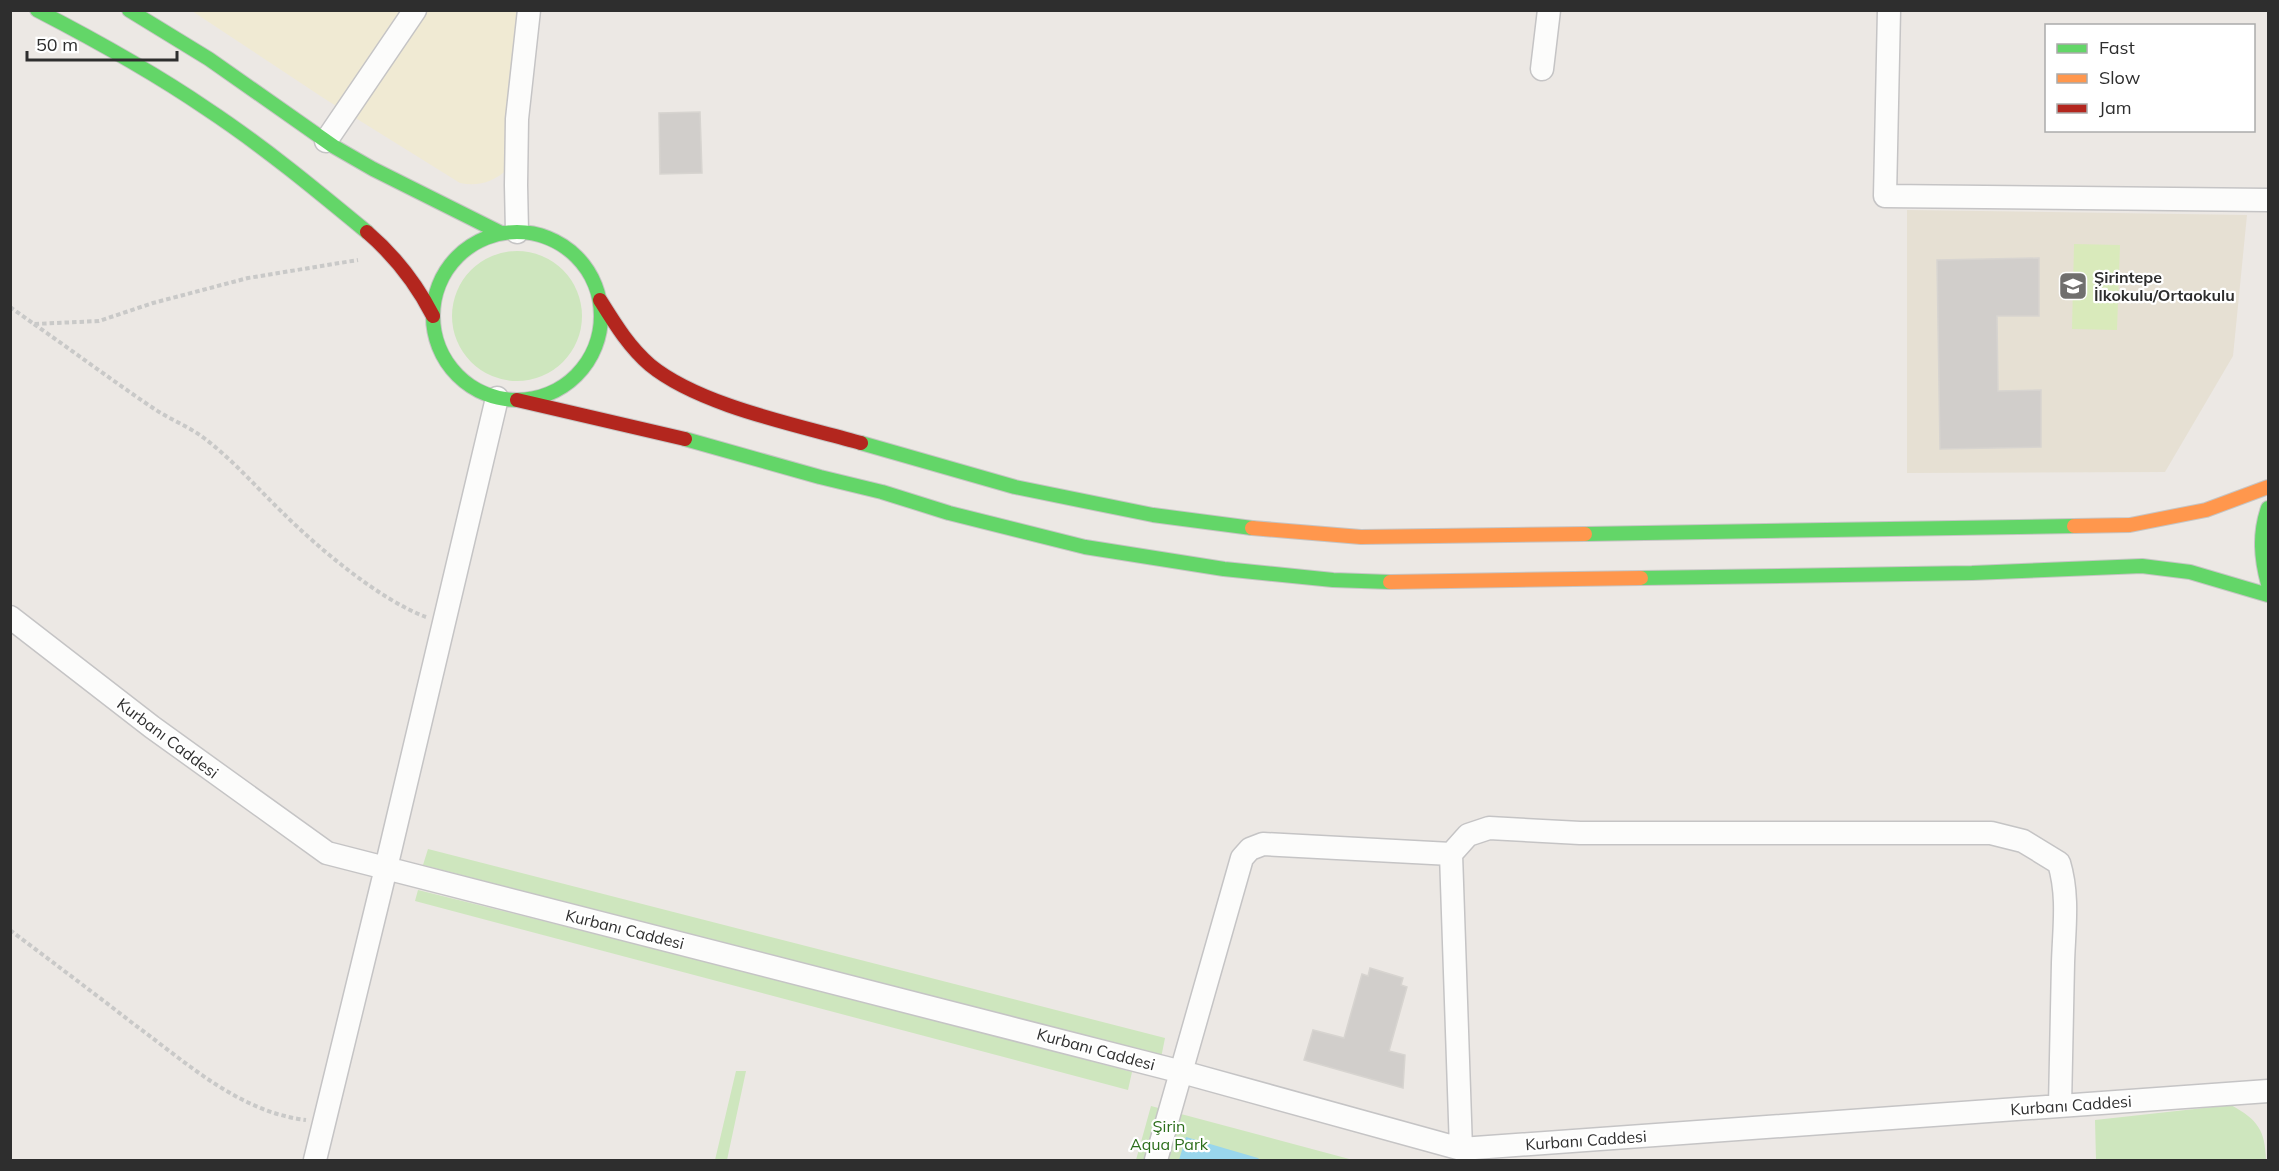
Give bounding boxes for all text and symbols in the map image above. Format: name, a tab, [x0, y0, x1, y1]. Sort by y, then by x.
scale bar	[27, 24, 177, 62]
legend	[2045, 24, 2255, 132]
text: 50 m	[36, 33, 78, 56]
text: Fast	[2099, 36, 2135, 59]
text: Slow	[2099, 66, 2141, 89]
text: Jam	[2099, 96, 2132, 119]
place label: Şirintepe İlkokulu/Ortaokulu	[2094, 267, 2235, 305]
school or university icon: Şirintepe İlkokulu/Ortaokulu	[2057, 270, 2089, 302]
street label: Kurbanı Caddesi	[113, 693, 223, 783]
street label: Kurbanı Caddesi	[564, 905, 686, 953]
street label: Kurbanı Caddesi	[1035, 1024, 1157, 1074]
street label: Kurbanı Caddesi	[2010, 1091, 2132, 1119]
park label: Şirin Aqua Park	[1130, 1116, 1209, 1154]
street label: Kurbanı Caddesi	[1525, 1126, 1647, 1154]

